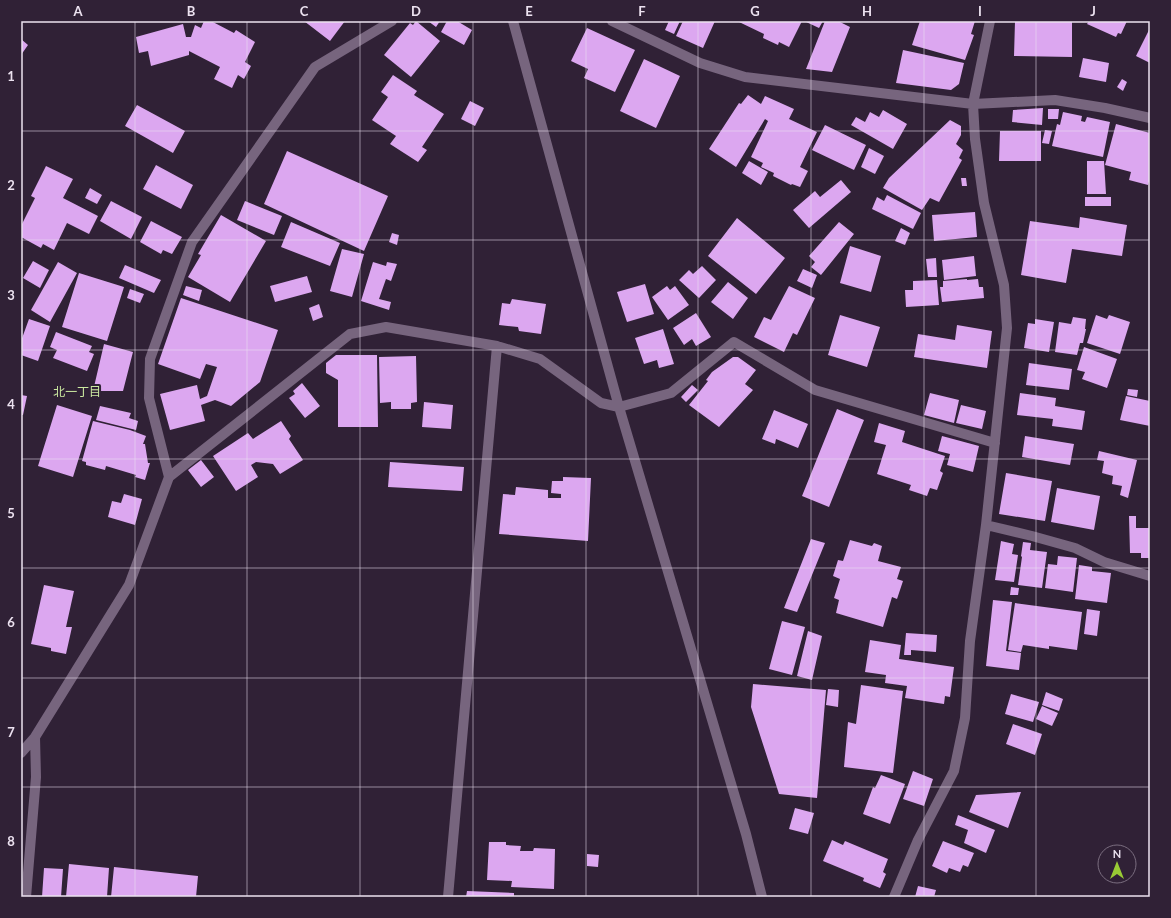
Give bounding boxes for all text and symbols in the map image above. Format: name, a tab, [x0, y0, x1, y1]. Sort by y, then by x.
text: A	[72, 3, 83, 19]
text: B	[187, 3, 196, 19]
text: C	[300, 3, 309, 19]
text: D	[411, 3, 421, 19]
text: E	[525, 3, 533, 19]
text: F	[638, 3, 646, 19]
text: G	[750, 3, 760, 19]
text: H	[862, 3, 872, 19]
text: I	[978, 3, 982, 19]
text: J	[1090, 3, 1096, 19]
text: 1	[7, 68, 15, 84]
text: 2	[7, 177, 15, 193]
text: 3	[7, 287, 15, 303]
district label: 北一丁目	[53, 384, 101, 399]
text: 4	[7, 396, 15, 412]
text: 5	[7, 505, 15, 521]
text: 6	[7, 614, 15, 630]
text: 7	[7, 724, 15, 740]
text: 8	[7, 833, 15, 849]
north arrow	[1097, 844, 1137, 884]
text: N	[1113, 847, 1121, 860]

